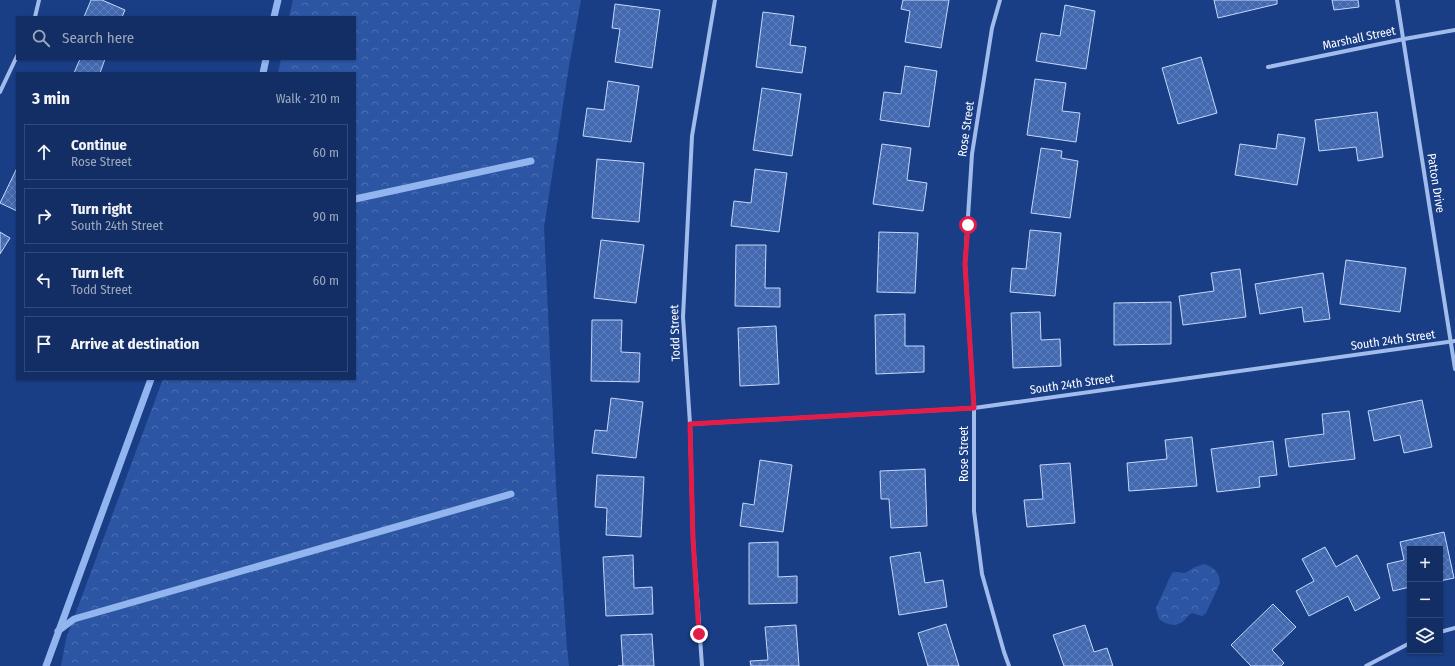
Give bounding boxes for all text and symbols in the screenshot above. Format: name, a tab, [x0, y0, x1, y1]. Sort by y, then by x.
search box	[16, 16, 356, 60]
street label: Marshall Street	[1321, 23, 1397, 53]
icon: search	[30, 27, 52, 49]
text: Search here	[62, 29, 134, 47]
text: 3 min	[32, 88, 70, 109]
text: Walk · 210 m	[276, 91, 340, 106]
street label: Rose Street	[955, 100, 977, 158]
text: Continue	[71, 136, 127, 154]
icon: ahead	[33, 141, 55, 163]
text: 60 m	[313, 145, 339, 160]
street label: Patton Drive	[1424, 152, 1448, 214]
text: Rose Street	[71, 154, 132, 169]
text: Turn right	[71, 200, 132, 218]
icon: right	[33, 205, 55, 227]
text: 90 m	[313, 209, 339, 224]
route start	[959, 216, 977, 234]
text: South 24th Street	[71, 218, 163, 233]
text: Turn left	[71, 264, 124, 282]
icon: left	[33, 269, 55, 291]
text: 60 m	[313, 273, 339, 288]
text: Todd Street	[71, 282, 132, 297]
street label: Todd Street	[667, 304, 683, 361]
street label: South 24th Street	[1350, 327, 1436, 353]
icon: arrive	[33, 333, 55, 355]
text: Arrive at destination	[71, 335, 199, 353]
street label: South 24th Street	[1029, 371, 1115, 397]
street label: Rose Street	[957, 426, 971, 482]
map controls	[1407, 546, 1443, 654]
button: +	[1407, 546, 1443, 582]
button: −	[1407, 582, 1443, 618]
button: layers	[1407, 618, 1443, 654]
route end	[690, 625, 708, 643]

